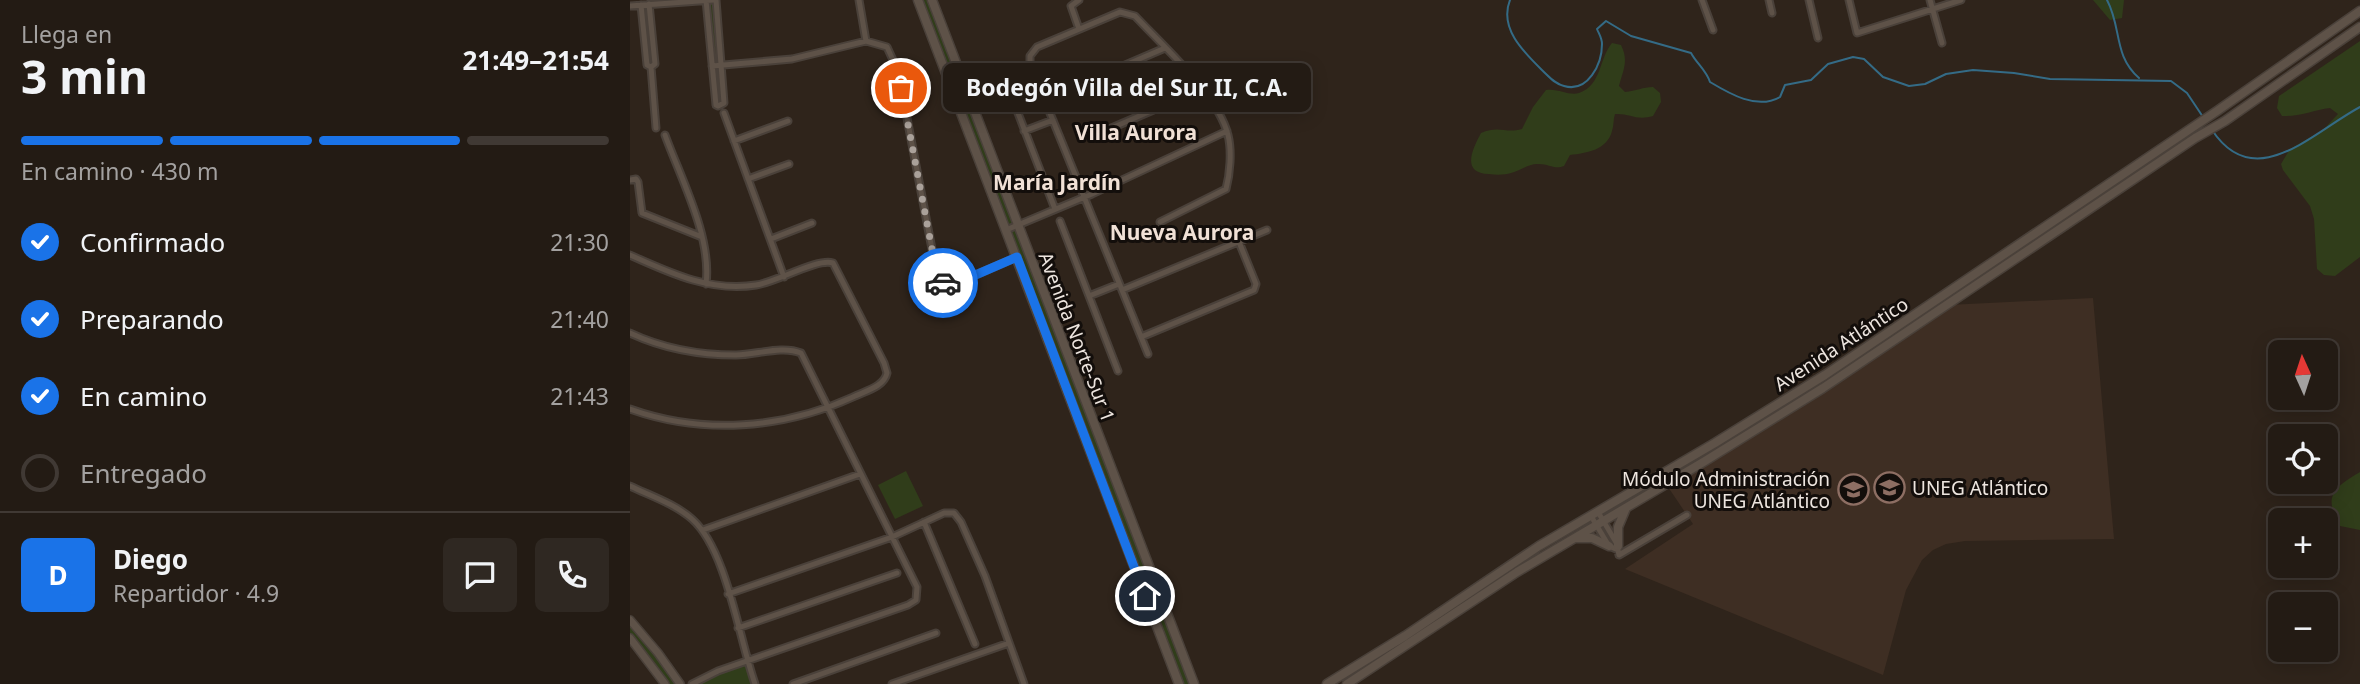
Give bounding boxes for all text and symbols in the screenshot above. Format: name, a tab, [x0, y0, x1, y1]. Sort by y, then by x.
text: Llega en	[21, 18, 112, 50]
text: 21:49–21:54	[462, 42, 609, 78]
text: 3 min	[21, 45, 148, 107]
pin	[871, 58, 931, 118]
callout: Bodegón Villa del Sur II, C.A.	[943, 64, 1310, 112]
icon: bag	[882, 69, 920, 107]
text: Bodegón Villa del Sur II, C.A.	[966, 71, 1288, 103]
district label: Villa Aurora	[1075, 118, 1197, 146]
text: En camino · 430 m	[21, 155, 219, 187]
district label: María Jardín	[993, 168, 1121, 196]
district label: Nueva Aurora	[1110, 218, 1254, 246]
icon: check	[21, 223, 59, 261]
text: Confirmado	[80, 224, 225, 260]
text: 21:30	[550, 226, 609, 258]
courier	[908, 248, 978, 318]
street label: Avenida Norte-Sur 1	[1033, 248, 1121, 426]
icon: car	[924, 264, 962, 302]
street label: Avenida Atlántico	[1769, 291, 1913, 397]
icon: check	[21, 300, 59, 338]
text: Preparando	[80, 301, 224, 337]
text: 21:40	[550, 303, 609, 335]
north arrow	[2268, 340, 2338, 410]
map controls	[2268, 340, 2338, 662]
icon: check	[21, 377, 59, 415]
text: En camino	[80, 378, 207, 414]
text: 21:43	[550, 380, 609, 412]
button: locate	[2268, 424, 2338, 494]
text: Entregado	[80, 455, 207, 491]
place label: Módulo Administración UNEG Atlántico	[1622, 466, 1830, 514]
school or university icon: UNEG Atlántico	[1872, 471, 1906, 505]
school or university icon: Módulo Administración UNEG Atlántico	[1836, 473, 1870, 507]
place label: UNEG Atlántico	[1912, 475, 2048, 501]
button: +	[2268, 508, 2338, 578]
button: chat	[443, 538, 517, 612]
button: phone	[535, 538, 609, 612]
text: Diego	[113, 541, 188, 577]
text: D	[48, 557, 68, 593]
pin	[1115, 566, 1175, 626]
text: Repartidor · 4.9	[113, 577, 279, 609]
icon: home	[1126, 577, 1164, 615]
button: −	[2268, 592, 2338, 662]

